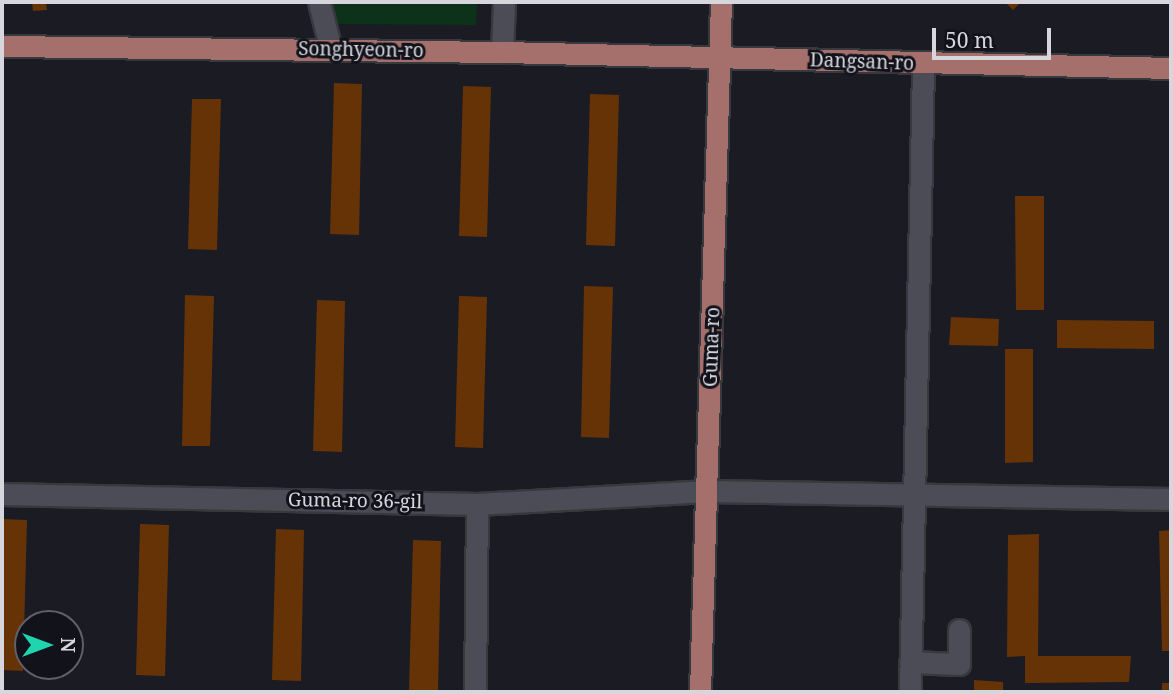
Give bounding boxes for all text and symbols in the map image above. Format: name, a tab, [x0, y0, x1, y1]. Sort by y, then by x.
scale bar	[935, 14, 1054, 58]
text: 50 m	[945, 26, 994, 54]
street label: Songhyeon-ro	[298, 38, 424, 62]
street label: Dangsan-ro	[809, 49, 915, 75]
street label: Guma-ro	[699, 307, 725, 387]
street label: Guma-ro 36-gil	[288, 488, 422, 514]
north arrow	[14, 610, 84, 680]
text: N	[55, 638, 81, 652]

